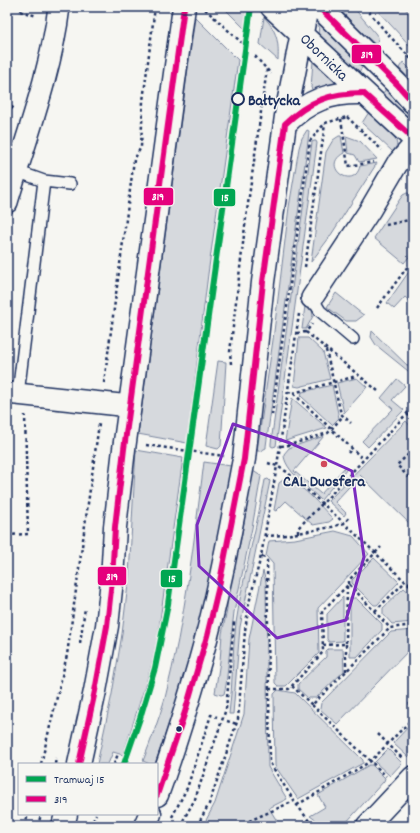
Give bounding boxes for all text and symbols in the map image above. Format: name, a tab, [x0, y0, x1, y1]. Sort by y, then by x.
street label: Obornicka	[294, 29, 353, 87]
line badge: 319	[351, 44, 382, 64]
text: 319	[361, 48, 373, 64]
place label: Bałtycka	[248, 90, 302, 113]
marker: Bałtycka	[231, 92, 245, 106]
line badge: 319	[143, 187, 174, 206]
line badge: 15	[213, 188, 236, 207]
text: 319	[152, 190, 164, 206]
text: 15	[221, 191, 229, 207]
marker: CAL Duosfera	[319, 459, 329, 469]
place label: CAL Duosfera	[283, 471, 366, 494]
line badge: 319	[97, 566, 127, 586]
line badge: 15	[160, 569, 183, 588]
text: 319	[106, 570, 118, 586]
text: 15	[168, 572, 176, 588]
unlabelled marker	[174, 724, 184, 734]
legend	[18, 763, 158, 815]
text: Tramwaj 15	[54, 772, 105, 789]
text: 319	[54, 792, 67, 809]

